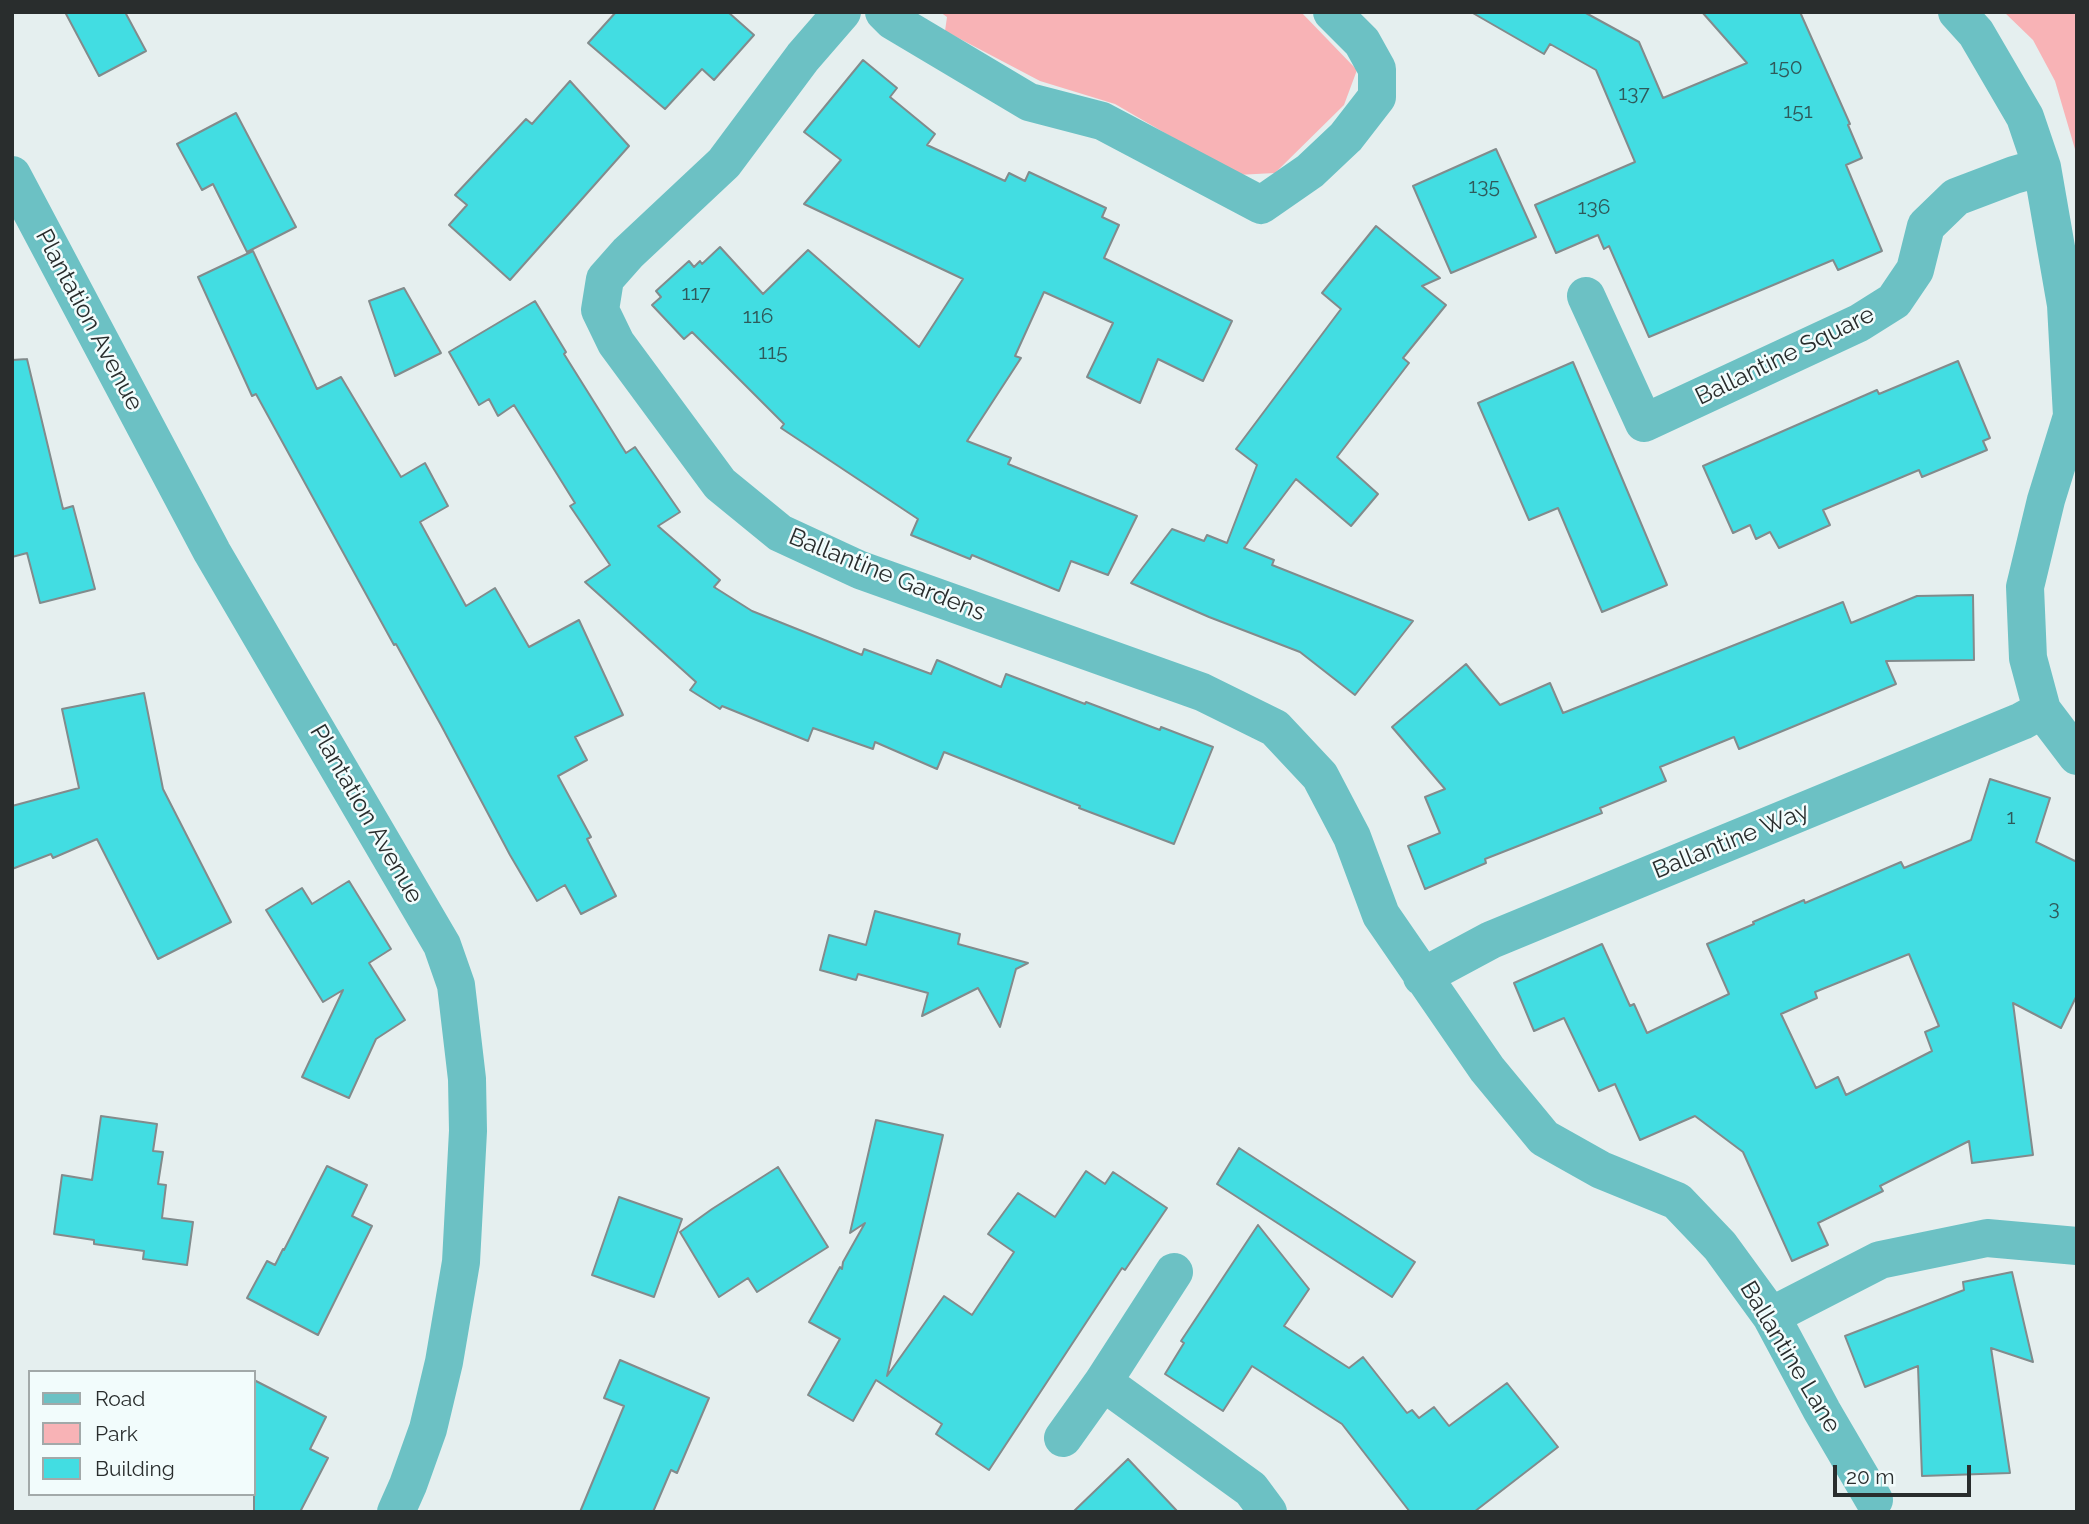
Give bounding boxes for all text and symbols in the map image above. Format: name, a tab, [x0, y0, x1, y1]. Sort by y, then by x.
house number: 150	[1769, 55, 1803, 81]
house number: 137	[1618, 81, 1650, 107]
house number: 151	[1783, 99, 1813, 125]
house number: 135	[1468, 174, 1500, 200]
house number: 136	[1578, 195, 1610, 221]
street label: Plantation Avenue	[29, 224, 149, 416]
house number: 117	[681, 281, 711, 307]
street label: Ballantine Square	[1691, 300, 1879, 412]
house number: 116	[743, 304, 773, 330]
house number: 115	[758, 340, 788, 366]
street label: Ballantine Gardens	[784, 522, 990, 628]
street label: Plantation Avenue	[303, 720, 429, 908]
street label: Ballantine Way	[1649, 797, 1813, 885]
house number: 1	[2007, 805, 2015, 831]
house number: 3	[2048, 896, 2060, 922]
street label: Ballantine Lane	[1733, 1276, 1847, 1438]
legend	[28, 1370, 256, 1496]
text: Road	[95, 1386, 145, 1411]
text: Park	[95, 1421, 138, 1446]
scale bar	[1837, 1450, 1975, 1494]
text: Building	[95, 1456, 175, 1481]
text: 20 m	[1846, 1464, 1894, 1489]

